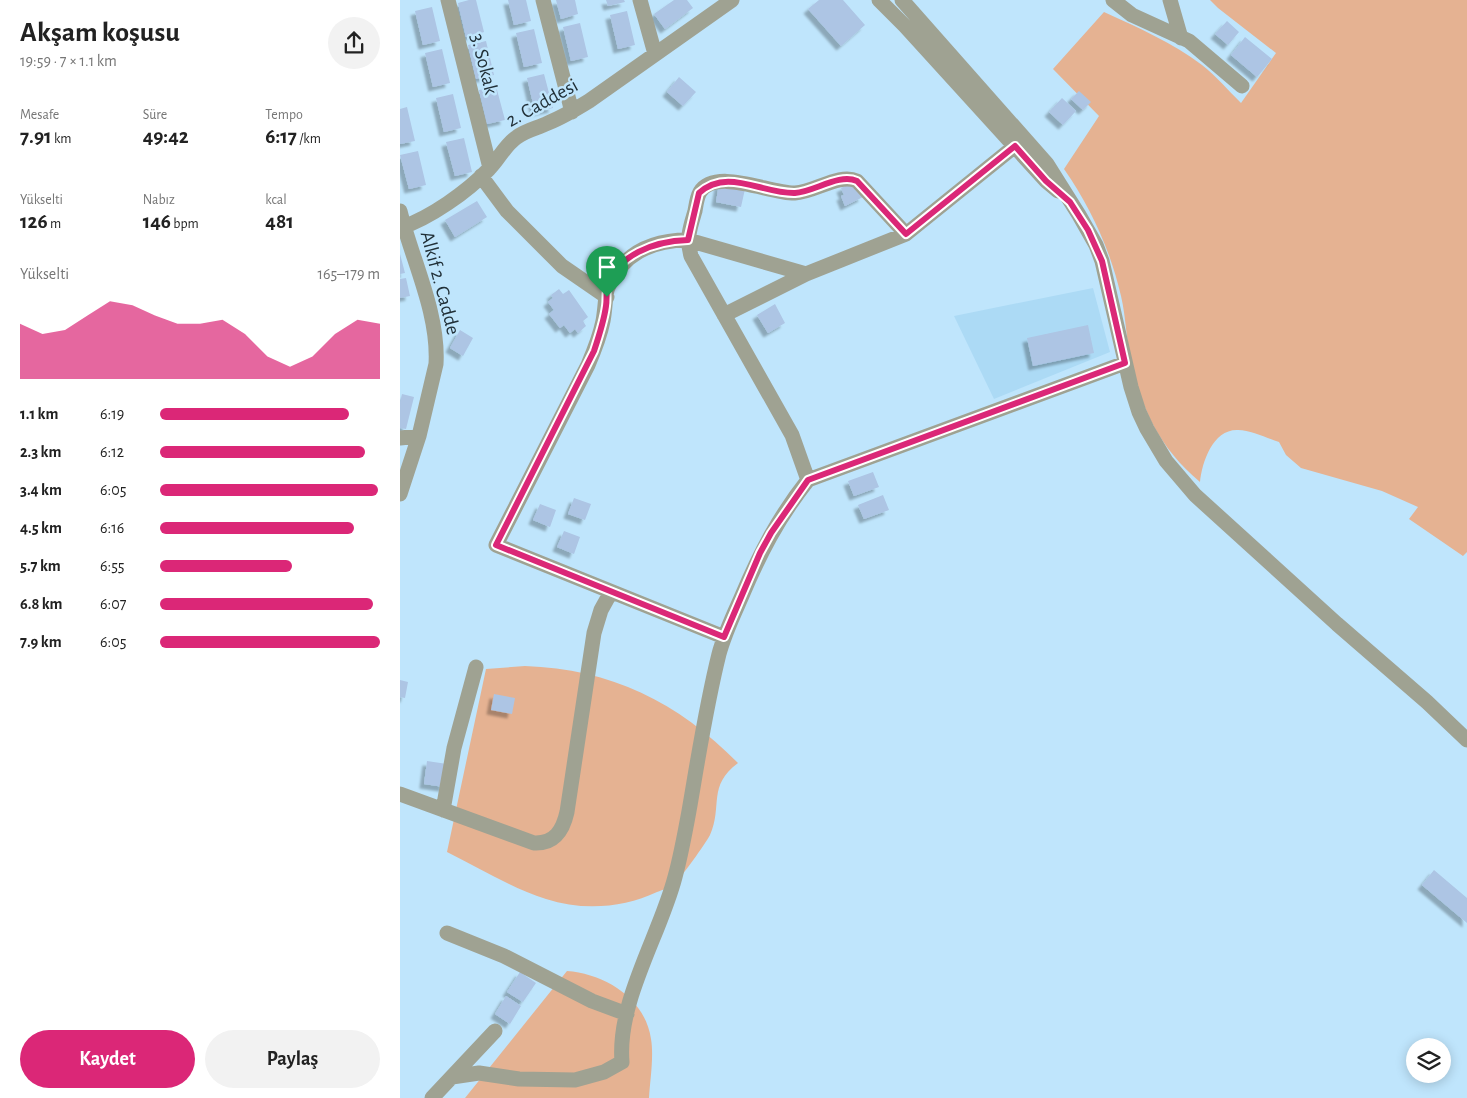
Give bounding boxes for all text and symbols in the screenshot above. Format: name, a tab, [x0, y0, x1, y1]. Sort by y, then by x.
button: share	[328, 17, 380, 69]
text: Akşam koşusu	[20, 19, 180, 47]
street label: 3. Sokak	[467, 31, 501, 97]
text: 19:59 · 7 × 1.1 km	[20, 53, 117, 69]
street label: 2. Caddesi	[503, 75, 581, 131]
text: Mesafe	[20, 108, 59, 122]
text: Süre	[143, 108, 167, 122]
text: Tempo	[265, 108, 303, 122]
text: 7.91	[20, 126, 52, 147]
text: 49:42	[143, 126, 189, 147]
text: 6:17	[265, 126, 297, 147]
text: km	[52, 132, 72, 146]
text: /km	[297, 132, 321, 146]
text: Yükselti	[20, 193, 63, 207]
text: Nabız	[143, 193, 175, 207]
text: kcal	[265, 193, 287, 207]
text: 126	[20, 211, 48, 232]
text: 146	[143, 211, 171, 232]
text: 481	[265, 211, 294, 232]
text: m	[48, 217, 61, 231]
text: bpm	[171, 217, 199, 231]
street label: Alkif 2. Cadde	[417, 229, 463, 337]
pin	[586, 246, 628, 297]
icon: arrive	[593, 253, 621, 281]
text: Yükselti	[20, 266, 69, 282]
text: 165–179 m	[318, 266, 380, 282]
text: 1.1 km	[20, 406, 58, 422]
text: 6:19	[100, 406, 124, 422]
text: 2.3 km	[20, 444, 61, 460]
text: 6:12	[100, 444, 124, 460]
text: 3.4 km	[20, 482, 62, 498]
text: 6:05	[100, 482, 126, 498]
text: 4.5 km	[20, 520, 62, 536]
text: 6:16	[100, 520, 124, 536]
text: 5.7 km	[20, 558, 61, 574]
text: 6:55	[100, 558, 125, 574]
text: 6.8 km	[20, 596, 63, 612]
text: 6:07	[100, 596, 126, 612]
text: 7.9 km	[20, 634, 62, 650]
text: 6:05	[100, 634, 126, 650]
button: Kaydet	[20, 1030, 195, 1088]
button: Paylaş	[205, 1030, 380, 1088]
map controls	[1406, 1038, 1451, 1083]
button: layers	[1406, 1038, 1451, 1083]

